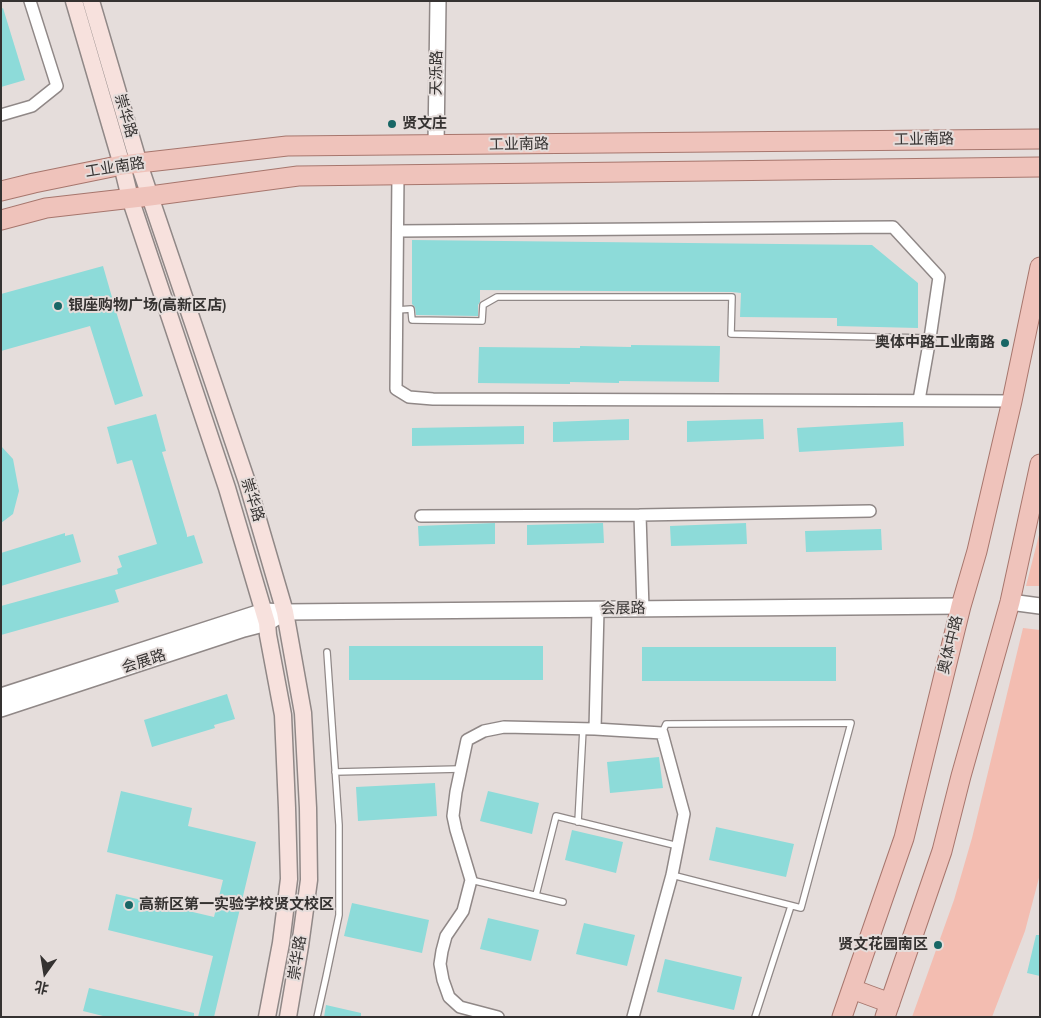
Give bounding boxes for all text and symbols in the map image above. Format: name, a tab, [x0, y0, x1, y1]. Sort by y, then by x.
street label: 天泺路	[428, 50, 446, 96]
street label: 崇华路	[110, 92, 140, 140]
place label: 贤文庄	[402, 115, 447, 133]
marker: 贤文庄	[386, 118, 398, 130]
street label: 工业南路	[894, 130, 954, 150]
street label: 工业南路	[489, 135, 549, 155]
street label: 工业南路	[84, 154, 146, 182]
place label: 银座购物广场(高新区店)	[68, 297, 226, 315]
marker: 银座购物广场(高新区店)	[52, 300, 64, 312]
place label: 奥体中路工业南路	[875, 334, 995, 352]
marker: 奥体中路工业南路	[999, 337, 1011, 349]
street label: 崇华路	[237, 476, 267, 524]
street label: 会展路	[600, 600, 646, 618]
street label: 奥体中路	[935, 614, 967, 676]
street label: 会展路	[120, 646, 168, 678]
place label: 高新区第一实验学校贤文校区	[139, 896, 334, 914]
marker: 高新区第一实验学校贤文校区	[123, 899, 135, 911]
street label: 崇华路	[286, 934, 310, 982]
place label: 贤文花园南区	[838, 936, 928, 954]
marker: 贤文花园南区	[932, 939, 944, 951]
north arrow	[20, 948, 70, 998]
text: 北	[33, 977, 50, 998]

